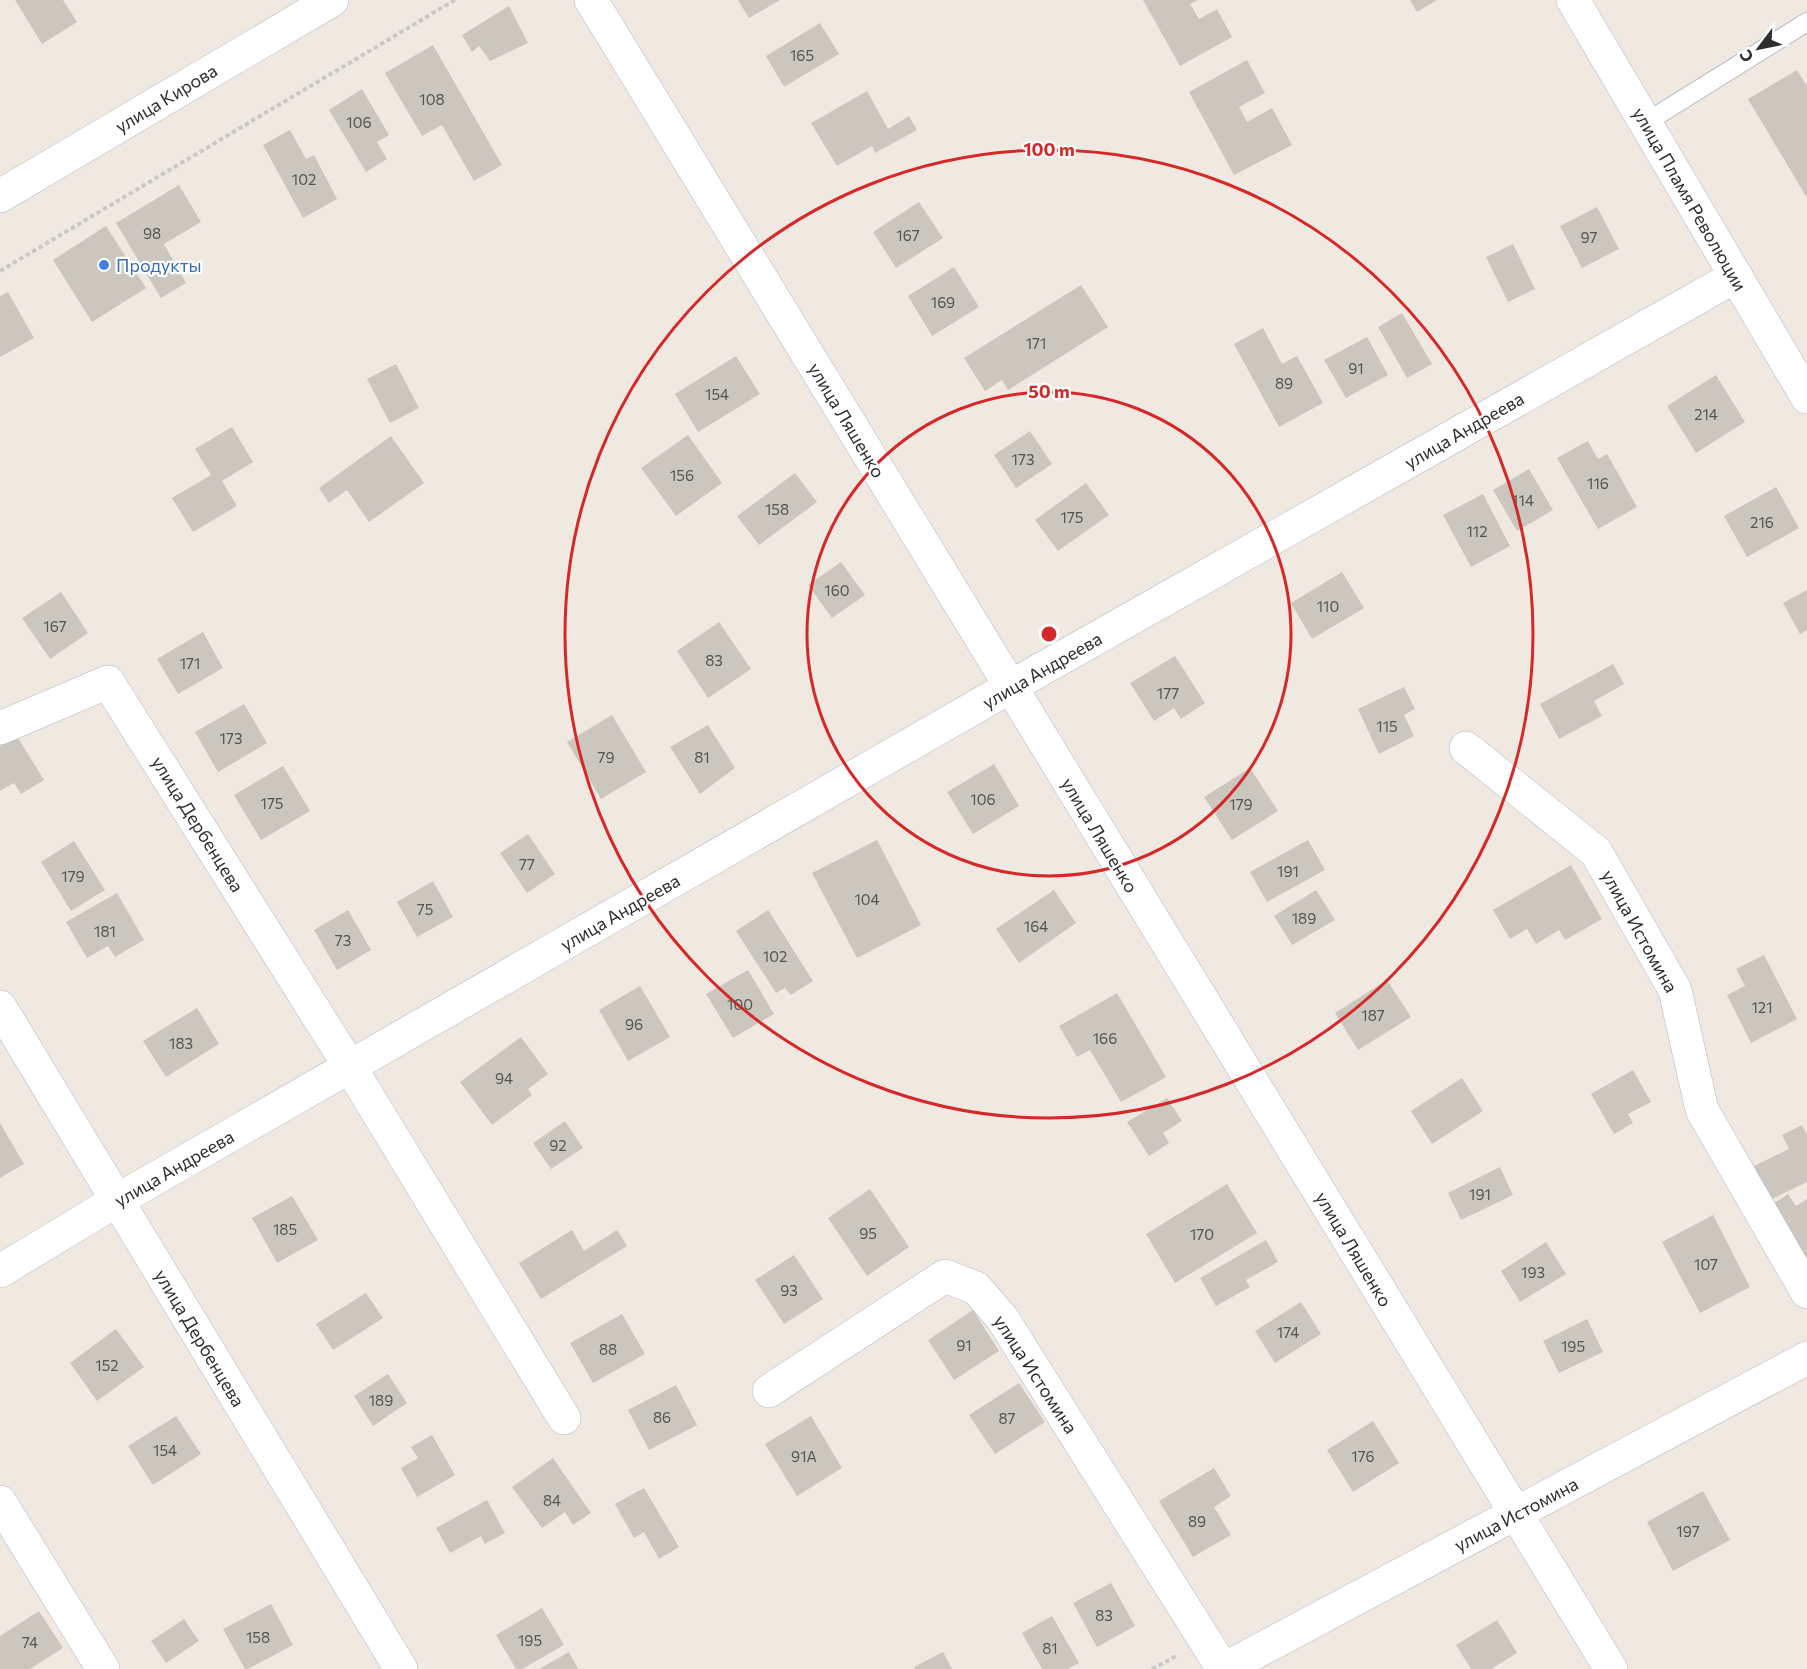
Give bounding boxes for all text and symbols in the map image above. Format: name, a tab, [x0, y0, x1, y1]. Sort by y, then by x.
north arrow	[1729, 18, 1789, 78]
house number: 165	[790, 46, 814, 64]
text: С	[1735, 46, 1757, 66]
street label: улица Кирова	[111, 59, 221, 137]
house number: 108	[419, 90, 445, 108]
street label: улица Пламя Революции	[1628, 103, 1752, 295]
house number: 106	[346, 113, 372, 131]
text: 100 m	[1023, 138, 1075, 160]
house number: 102	[292, 170, 316, 188]
house number: 98	[143, 224, 161, 242]
house number: 167	[896, 226, 920, 244]
house number: 97	[1581, 228, 1598, 246]
place label: Продукты	[116, 254, 201, 276]
marker: Продукты	[97, 258, 111, 272]
house number: 169	[931, 293, 955, 311]
house number: 171	[1026, 334, 1046, 352]
street label: улица Ляшенко	[804, 358, 890, 482]
house number: 91	[1348, 359, 1364, 377]
house number: 89	[1275, 374, 1293, 392]
text: 50 m	[1028, 380, 1070, 402]
house number: 154	[705, 385, 729, 403]
street label: улица Андреева	[1400, 387, 1528, 473]
house number: 214	[1694, 405, 1718, 423]
house number: 173	[1012, 450, 1034, 468]
house number: 156	[670, 466, 694, 484]
house number: 116	[1587, 474, 1609, 492]
house number: 114	[1512, 491, 1534, 509]
house number: 158	[765, 500, 789, 518]
house number: 175	[1061, 508, 1083, 526]
house number: 216	[1750, 513, 1774, 531]
house number: 112	[1466, 522, 1488, 540]
house number: 160	[824, 581, 850, 599]
house number: 110	[1317, 597, 1339, 615]
house number: 167	[43, 617, 67, 635]
centre of rings	[1039, 624, 1059, 644]
street label: улица Андреева	[978, 627, 1106, 713]
house number: 83	[705, 651, 723, 669]
house number: 171	[180, 654, 200, 672]
house number: 177	[1157, 684, 1179, 702]
house number: 115	[1376, 717, 1398, 735]
house number: 173	[220, 729, 242, 747]
house number: 79	[598, 748, 614, 766]
house number: 81	[694, 748, 710, 766]
street label: улица Дербенцева	[147, 752, 249, 896]
street label: улица Ляшенко	[1057, 773, 1143, 897]
house number: 106	[970, 790, 996, 808]
house number: 175	[261, 794, 283, 812]
house number: 179	[1229, 795, 1253, 813]
house number: 77	[519, 855, 535, 873]
house number: 191	[1277, 862, 1299, 880]
street label: улица Истомина	[1597, 866, 1683, 996]
house number: 179	[61, 867, 85, 885]
street label: улица Андреева	[556, 869, 684, 955]
house number: 104	[854, 890, 880, 908]
house number: 75	[417, 900, 433, 918]
house number: 189	[1292, 909, 1316, 927]
house number: 164	[1024, 917, 1048, 935]
house number: 181	[94, 922, 116, 940]
house number: 73	[335, 931, 351, 949]
house number: 102	[763, 947, 787, 965]
house number: 100	[727, 995, 753, 1013]
house number: 121	[1751, 998, 1773, 1016]
house number: 187	[1361, 1006, 1385, 1024]
house number: 96	[625, 1015, 643, 1033]
house number: 166	[1093, 1029, 1117, 1047]
house number: 183	[169, 1034, 193, 1052]
house number: 94	[495, 1069, 513, 1087]
street label: улица Андреева	[110, 1125, 238, 1211]
house number: 92	[549, 1136, 567, 1154]
house number: 191	[1469, 1185, 1491, 1203]
street label: улица Ляшенко	[1311, 1187, 1397, 1311]
house number: 185	[273, 1220, 297, 1238]
house number: 95	[859, 1224, 877, 1242]
house number: 170	[1190, 1225, 1214, 1243]
house number: 107	[1694, 1255, 1718, 1273]
house number: 193	[1521, 1263, 1545, 1281]
street label: улица Дербенцева	[150, 1265, 250, 1411]
house number: 93	[780, 1281, 798, 1299]
street label: улица Истомина	[989, 1311, 1083, 1437]
house number: 174	[1277, 1323, 1299, 1341]
house number: 91	[956, 1336, 972, 1354]
house number: 195	[1561, 1337, 1585, 1355]
house number: 88	[599, 1340, 617, 1358]
house number: 152	[95, 1356, 119, 1374]
house number: 189	[369, 1391, 393, 1409]
house number: 86	[653, 1408, 671, 1426]
house number: 87	[999, 1409, 1016, 1427]
house number: 154	[153, 1441, 177, 1459]
house number: 91А	[791, 1447, 817, 1465]
house number: 176	[1351, 1447, 1375, 1465]
street label: улица Истомина	[1450, 1472, 1582, 1556]
house number: 84	[543, 1491, 561, 1509]
house number: 89	[1188, 1512, 1206, 1530]
house number: 197	[1676, 1522, 1700, 1540]
house number: 83	[1095, 1606, 1113, 1624]
house number: 158	[246, 1628, 270, 1646]
house number: 195	[518, 1631, 542, 1649]
house number: 74	[22, 1633, 38, 1651]
house number: 81	[1042, 1639, 1058, 1657]

